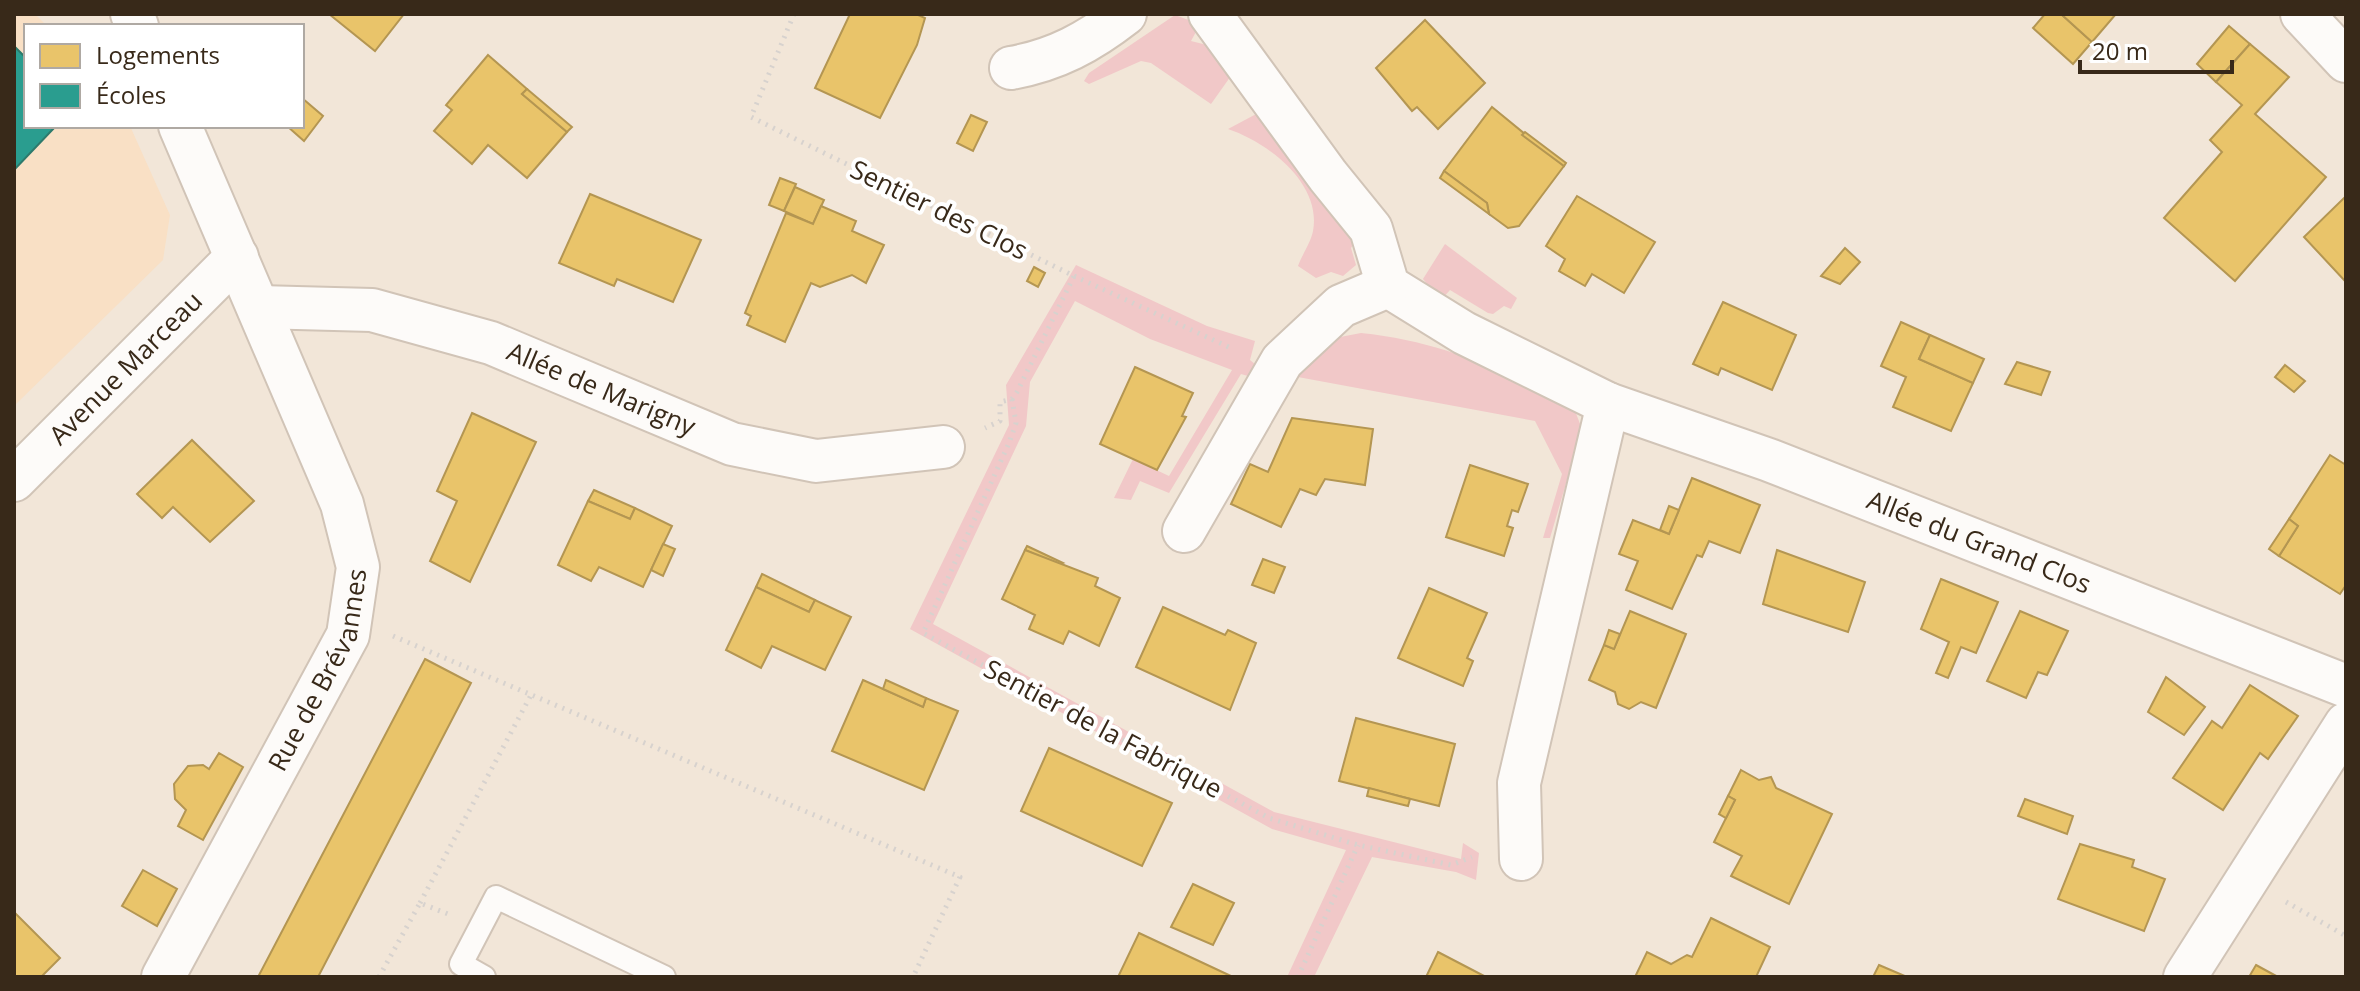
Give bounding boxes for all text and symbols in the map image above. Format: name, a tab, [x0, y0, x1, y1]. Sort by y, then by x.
legend	[24, 24, 304, 128]
scale bar	[2080, 24, 2232, 74]
text: 20 m	[2092, 34, 2148, 67]
text: Logements	[96, 38, 220, 71]
text: Écoles	[96, 78, 166, 111]
street label: Sentier des Clos	[845, 151, 1034, 268]
street label: Avenue Marceau	[40, 283, 210, 452]
street label: Allée de Marigny	[502, 333, 702, 444]
street label: Allée du Grand Clos	[1862, 481, 2097, 601]
street label: Rue de Brévannes	[259, 566, 375, 777]
street label: Sentier de la Fabrique	[978, 650, 1229, 806]

